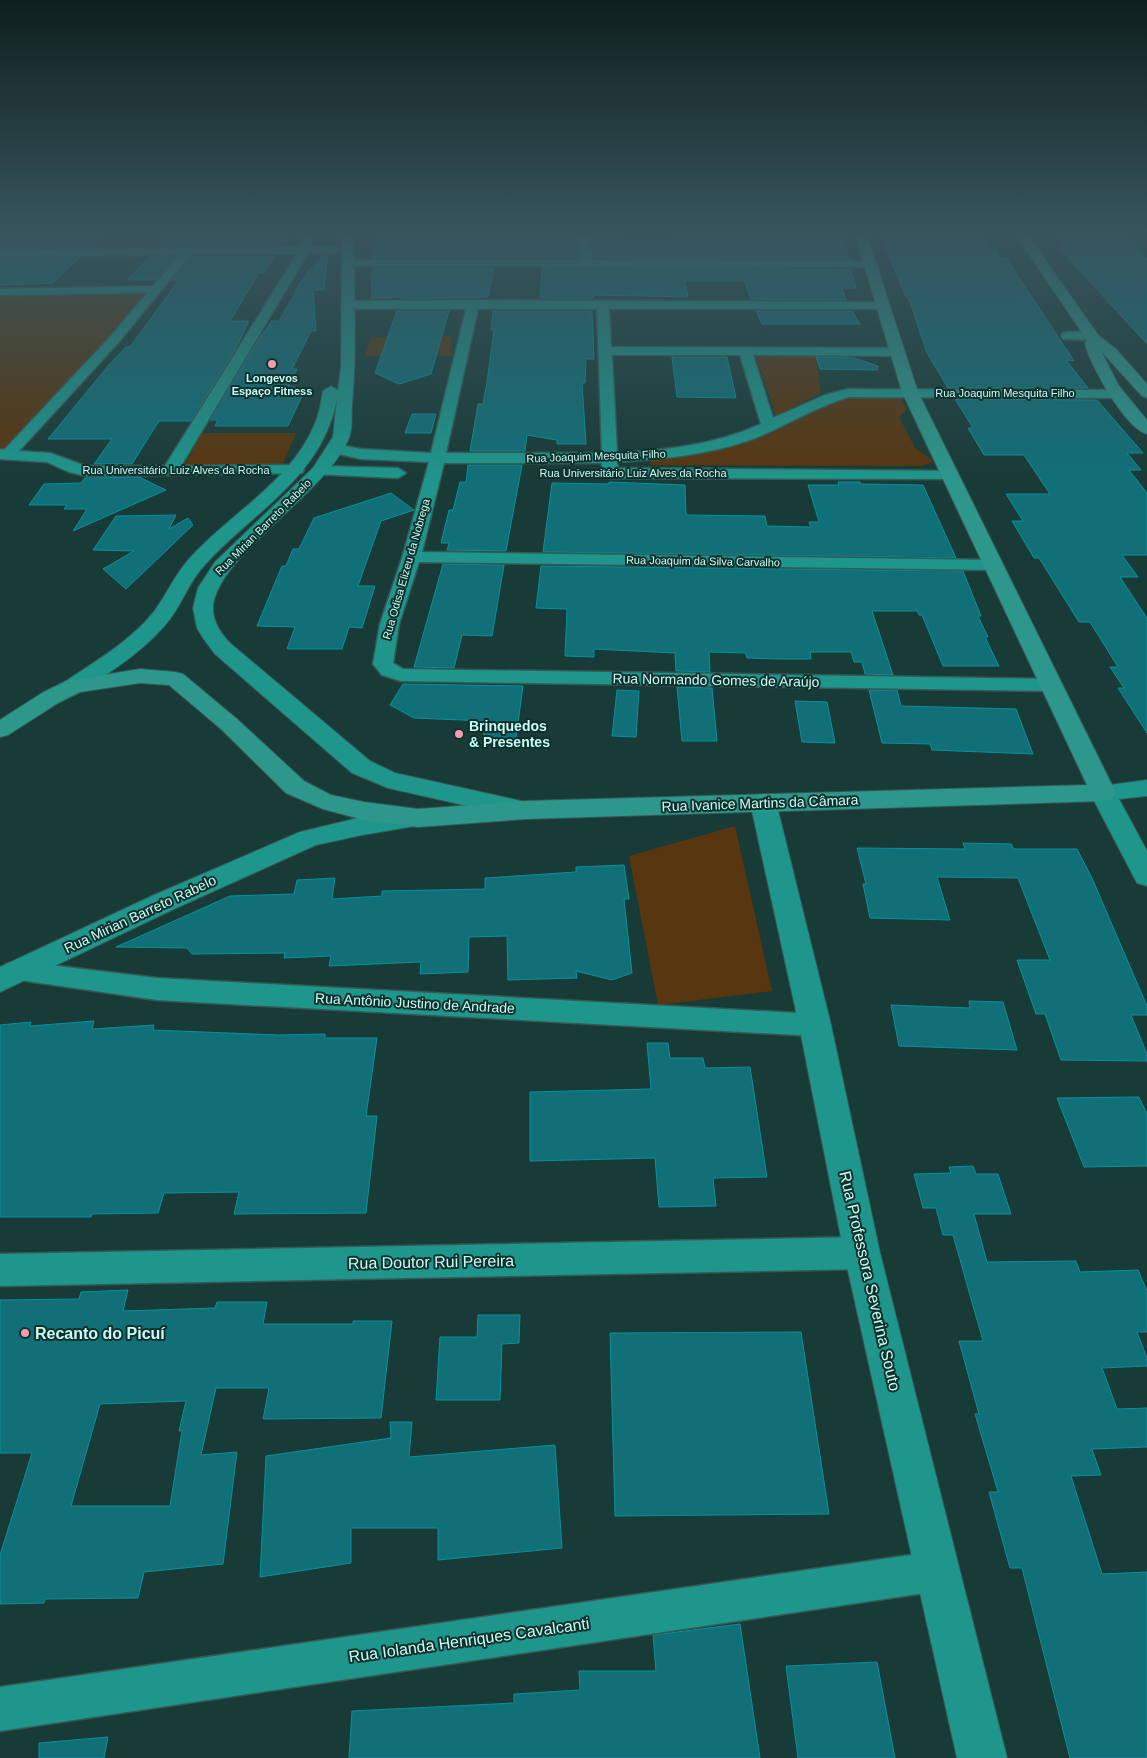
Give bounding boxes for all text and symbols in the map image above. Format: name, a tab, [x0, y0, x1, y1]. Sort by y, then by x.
marker: Longevos Espaço Fitness	[266, 358, 278, 370]
place label: Longevos Espaço Fitness	[232, 372, 312, 397]
street label: Rua Joaquim Mesquita Filho	[935, 387, 1075, 399]
street label: Rua Joaquim Mesquita Filho	[526, 448, 666, 464]
street label: Rua Universitário Luiz Alves da Rocha	[82, 464, 270, 476]
street label: Rua Universitário Luiz Alves da Rocha	[539, 467, 727, 479]
street label: Rua Mirian Barreto Rabelo	[213, 477, 313, 577]
street label: Rua Odisa Elizeu da Nobrega	[380, 497, 432, 641]
street label: Rua Joaquim da Silva Carvalho	[626, 554, 780, 568]
street label: Rua Normando Gomes de Araújo	[612, 670, 820, 690]
place label: Brinquedos & Presentes	[469, 718, 550, 750]
marker: Brinquedos & Presentes	[453, 728, 465, 740]
street label: Rua Ivanice Martins da Câmara	[661, 792, 859, 814]
street label: Rua Mirian Barreto Rabelo	[62, 872, 219, 956]
street label: Rua Antônio Justino de Andrade	[315, 990, 516, 1016]
street label: Rua Professora Severina Souto	[836, 1169, 904, 1393]
street label: Rua Doutor Rui Pereira	[348, 1252, 514, 1272]
place label: Recanto do Picuí	[35, 1325, 165, 1342]
marker: Recanto do Picuí	[19, 1327, 31, 1339]
street label: Rua Iolanda Henriques Cavalcanti	[348, 1615, 590, 1665]

